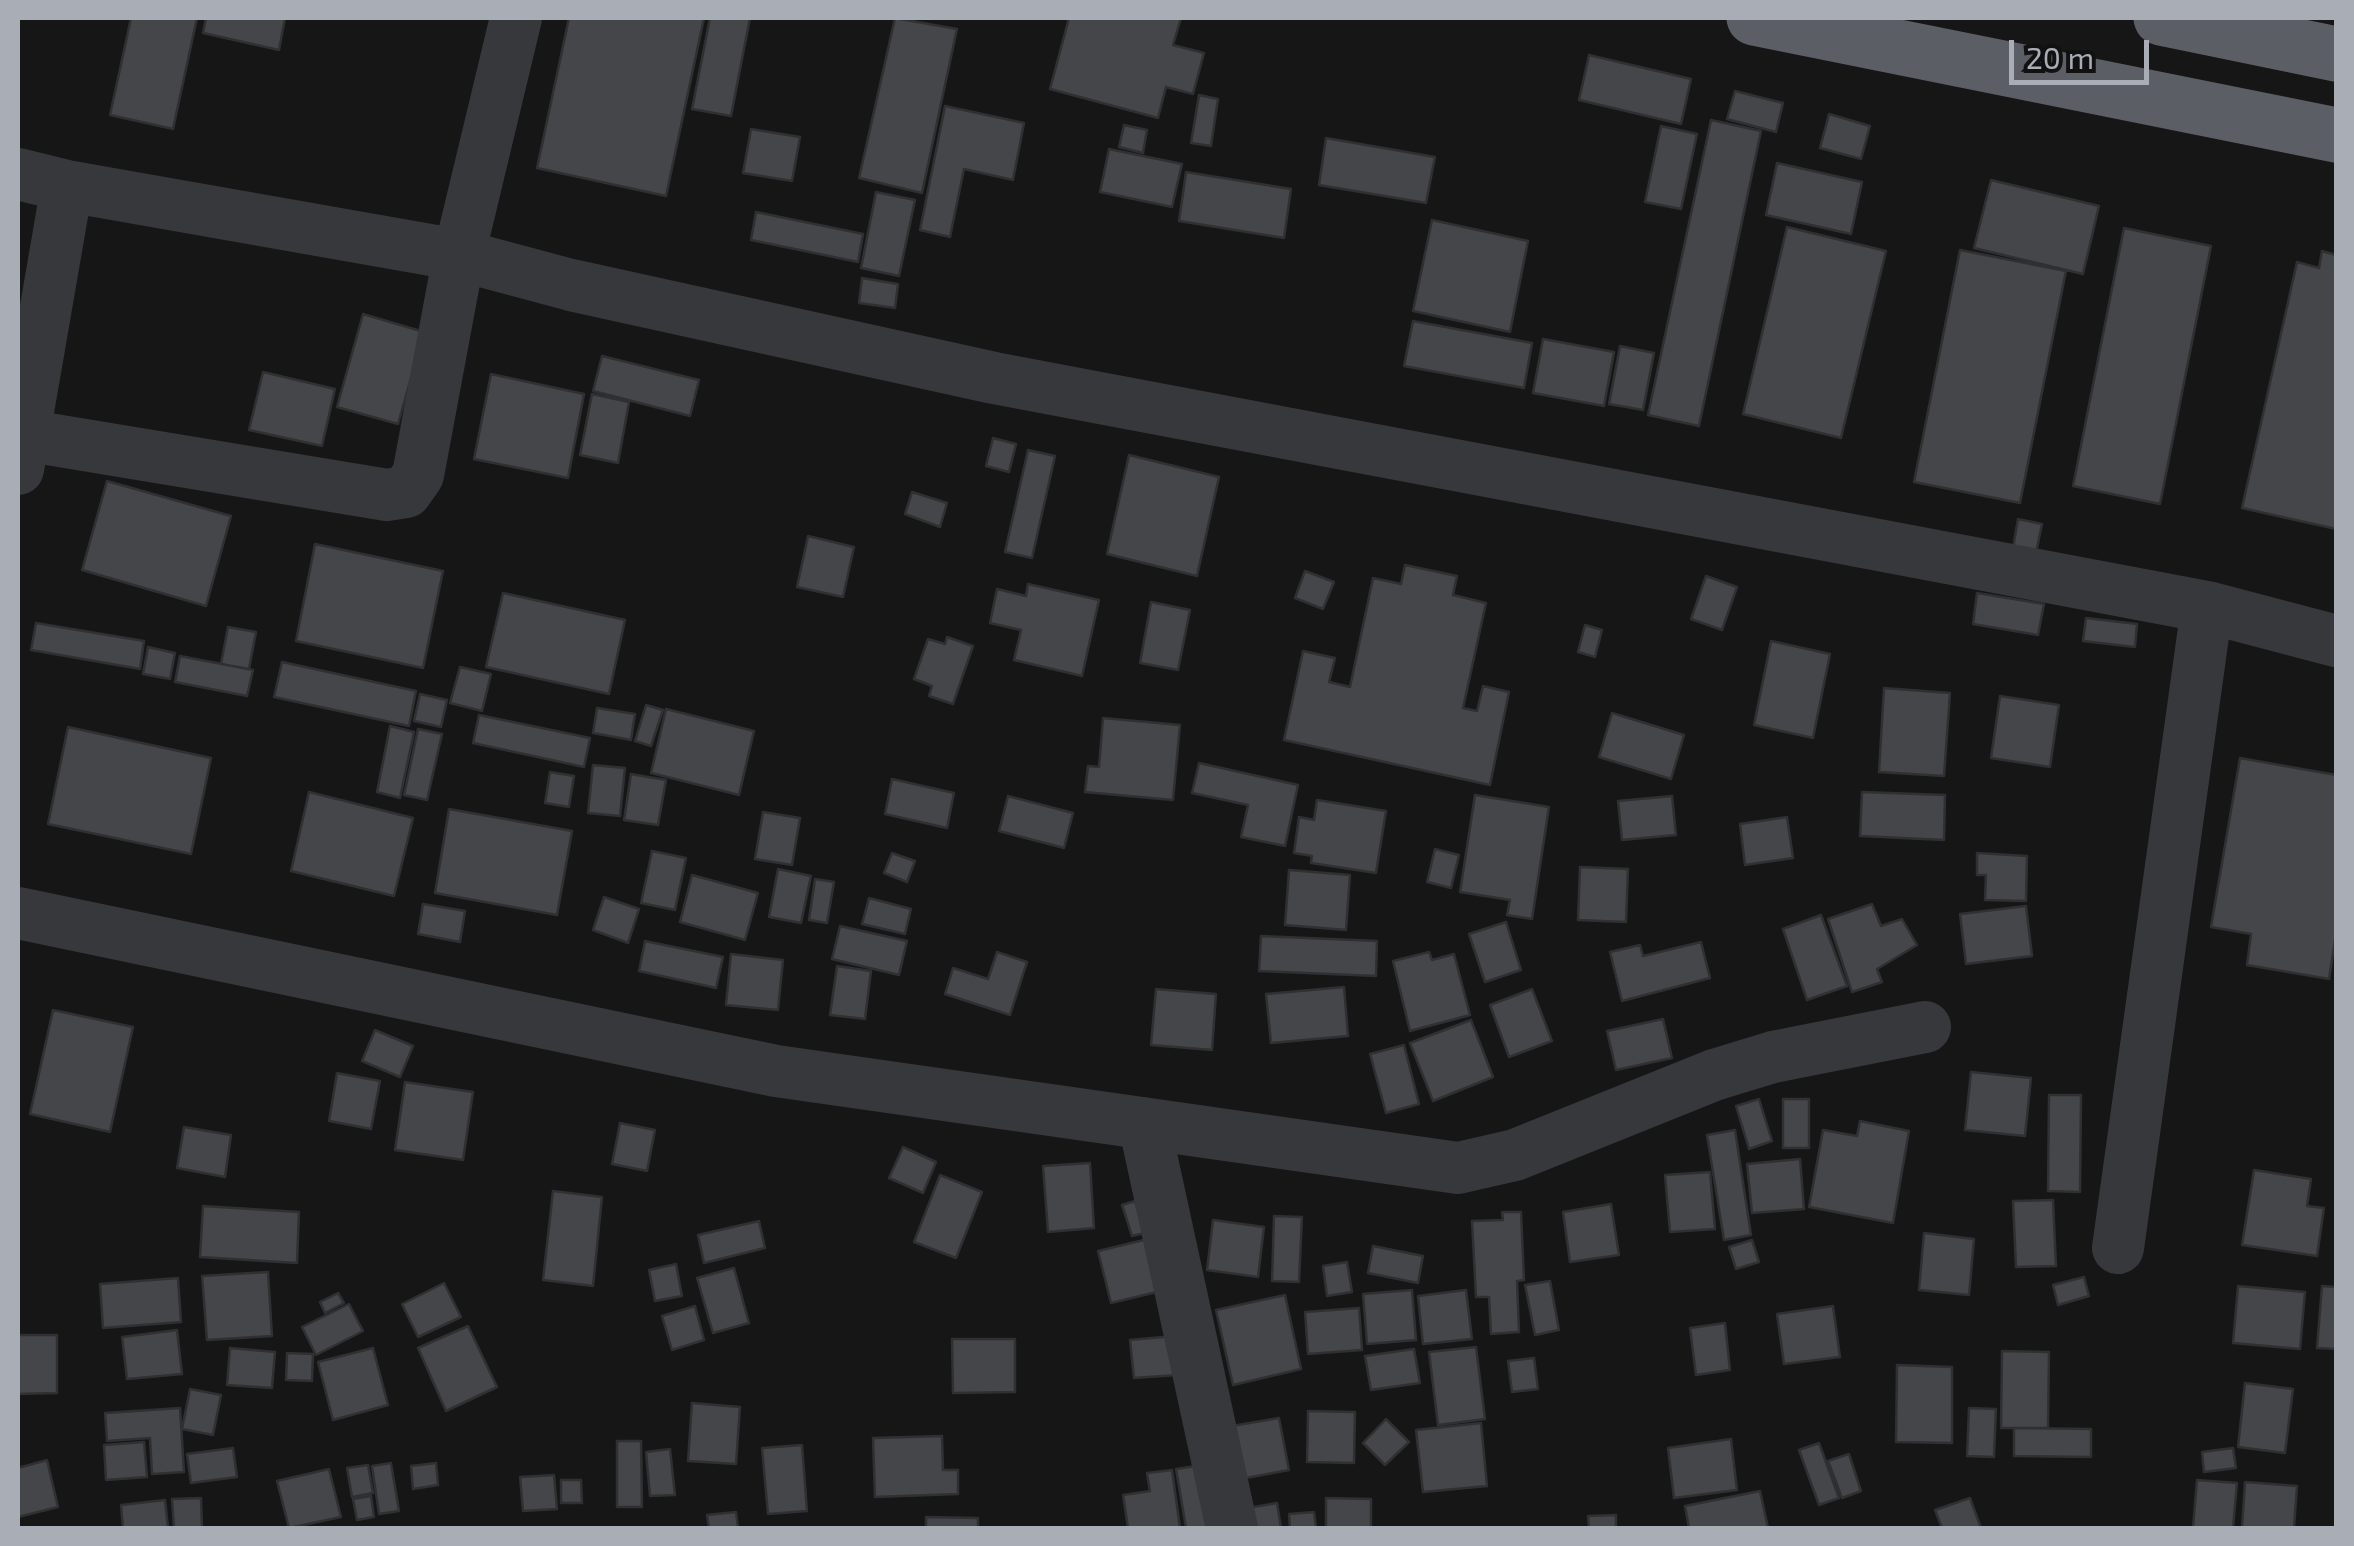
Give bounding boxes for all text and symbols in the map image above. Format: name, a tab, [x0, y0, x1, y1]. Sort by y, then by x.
scale bar	[2014, 20, 2154, 82]
text: 20 m	[2026, 39, 2094, 75]

